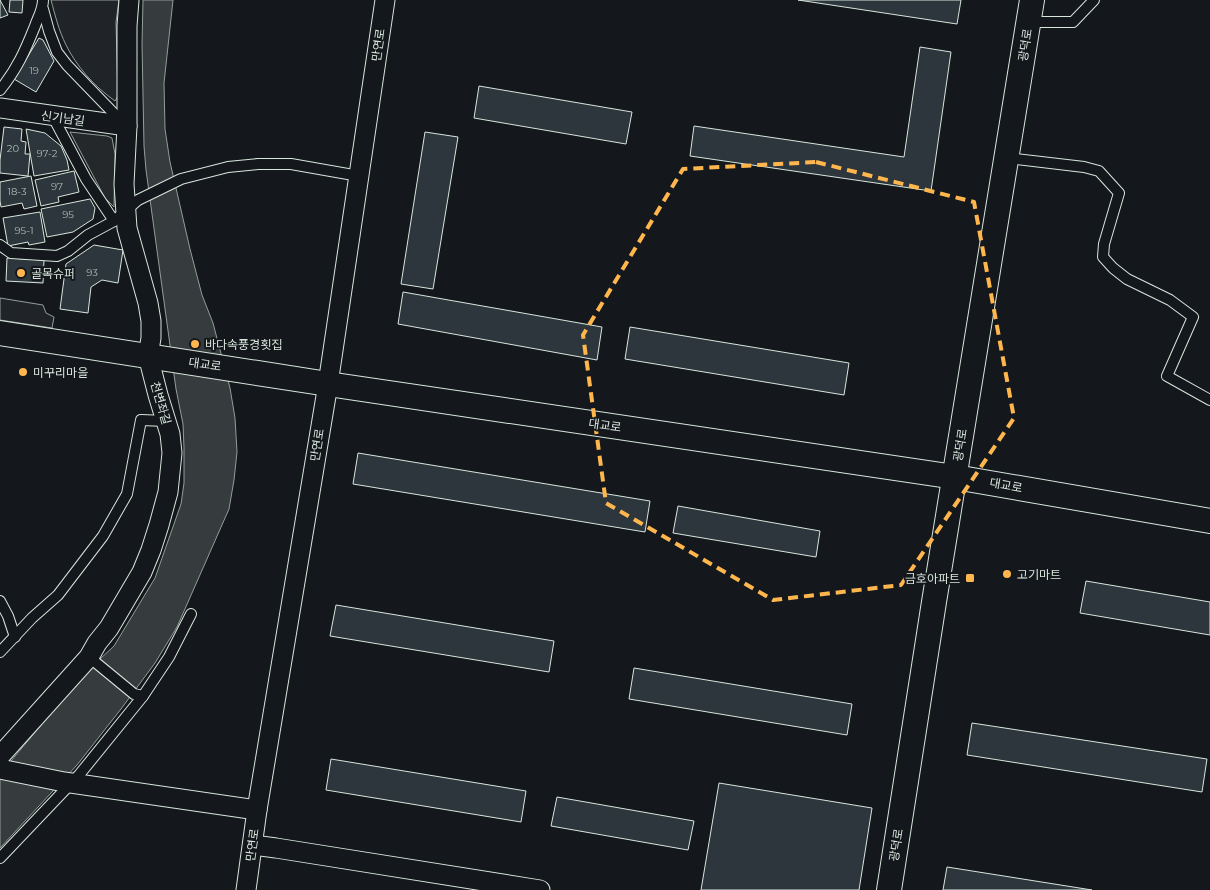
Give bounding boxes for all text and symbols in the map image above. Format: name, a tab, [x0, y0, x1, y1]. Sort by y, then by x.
street label: 광덕로	[1015, 27, 1035, 63]
street label: 만연로	[368, 28, 388, 62]
house number: 19	[29, 64, 39, 77]
street label: 신기남길	[40, 107, 86, 129]
house number: 20	[7, 142, 20, 155]
house number: 97-2	[37, 147, 58, 160]
house number: 97	[51, 180, 63, 193]
house number: 18-3	[7, 185, 27, 198]
house number: 95	[62, 208, 74, 221]
house number: 95-1	[14, 224, 34, 237]
place label: 골목슈퍼	[31, 266, 75, 281]
house number: 93	[86, 266, 98, 279]
marker: 골목슈퍼	[15, 267, 27, 279]
place label: 바다속풍경횟집	[205, 337, 282, 352]
marker: 바다속풍경횟집	[189, 338, 201, 350]
street label: 대교로	[188, 354, 222, 374]
place label: 미꾸리마을	[33, 365, 88, 380]
marker: 미꾸리마을	[17, 366, 29, 378]
street label: 천변좌길	[148, 380, 174, 426]
street label: 대교로	[588, 415, 622, 435]
street label: 만연로	[307, 427, 327, 463]
street label: 광덕로	[950, 427, 970, 463]
street label: 대교로	[988, 475, 1024, 495]
place label: 고기마트	[1017, 567, 1061, 582]
marker: 고기마트	[1001, 568, 1013, 580]
place label: 금호아파트	[905, 571, 960, 586]
marker: 금호아파트	[964, 572, 976, 584]
street label: 광덕로	[886, 827, 906, 863]
street label: 만연로	[242, 828, 262, 862]

